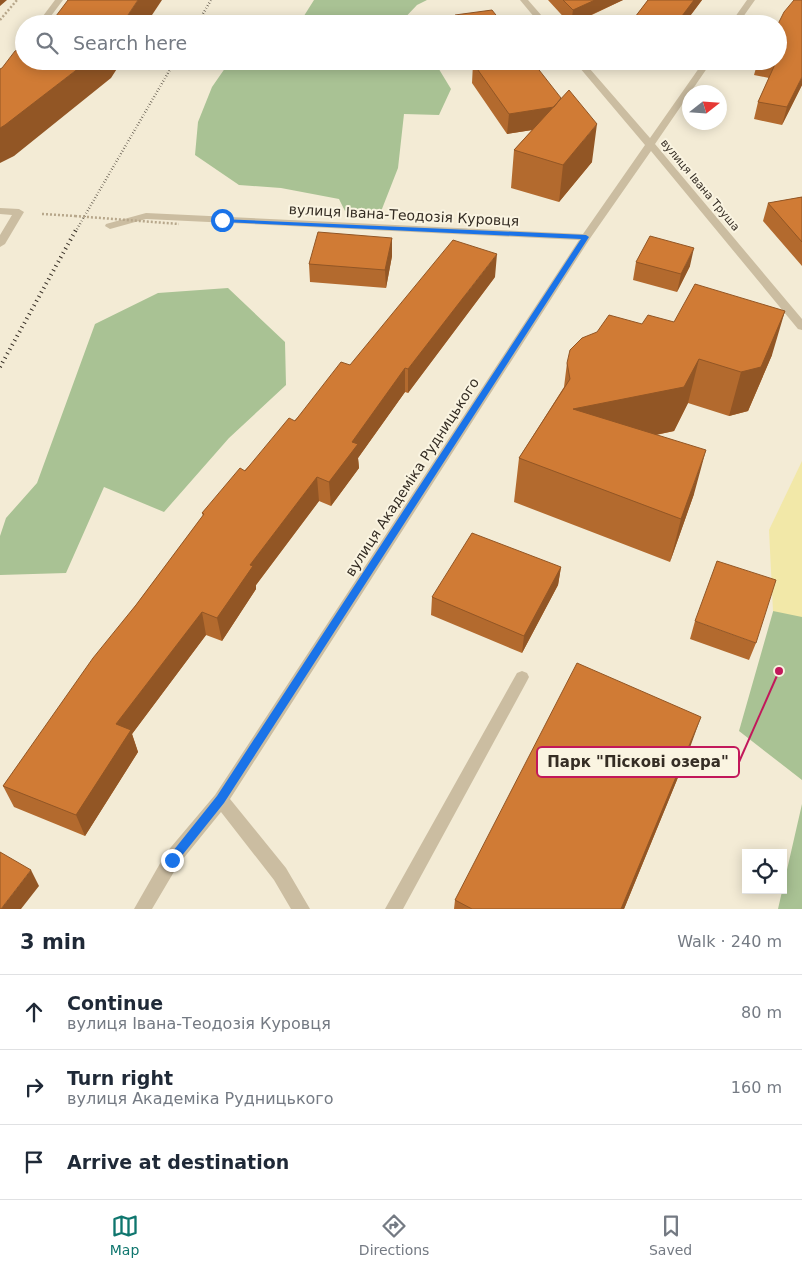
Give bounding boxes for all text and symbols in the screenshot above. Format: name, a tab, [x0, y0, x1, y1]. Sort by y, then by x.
search box	[15, 15, 787, 70]
icon: search	[33, 29, 61, 57]
text: Search here	[73, 32, 187, 54]
north arrow	[682, 85, 727, 130]
street label: вулиця Івана Труша	[658, 137, 742, 233]
street label: вулиця Івана-Теодозія Куровця	[288, 201, 520, 229]
route start	[211, 209, 234, 232]
street label: вулиця Академіка Рудницького	[342, 375, 482, 579]
callout: Парк "Піскові озера"	[537, 747, 739, 777]
text: Парк "Піскові озера"	[547, 753, 729, 771]
route end	[161, 849, 184, 872]
map controls	[742, 849, 787, 894]
button: locate	[742, 849, 787, 894]
text: 3 min	[20, 930, 86, 954]
text: Walk · 240 m	[677, 932, 782, 951]
text: Continue	[67, 992, 163, 1014]
icon: ahead	[20, 998, 48, 1026]
text: 80 m	[741, 1003, 782, 1022]
text: вулиця Івана-Теодозія Куровця	[67, 1014, 331, 1033]
text: Turn right	[67, 1067, 173, 1089]
icon: right	[20, 1073, 48, 1101]
text: 160 m	[731, 1078, 782, 1097]
text: вулиця Академіка Рудницького	[67, 1089, 334, 1108]
icon: arrive	[20, 1148, 48, 1176]
text: Arrive at destination	[67, 1151, 289, 1173]
tab: Map	[110, 1212, 139, 1258]
tab: Directions	[359, 1212, 429, 1258]
tab: Saved	[649, 1212, 692, 1258]

